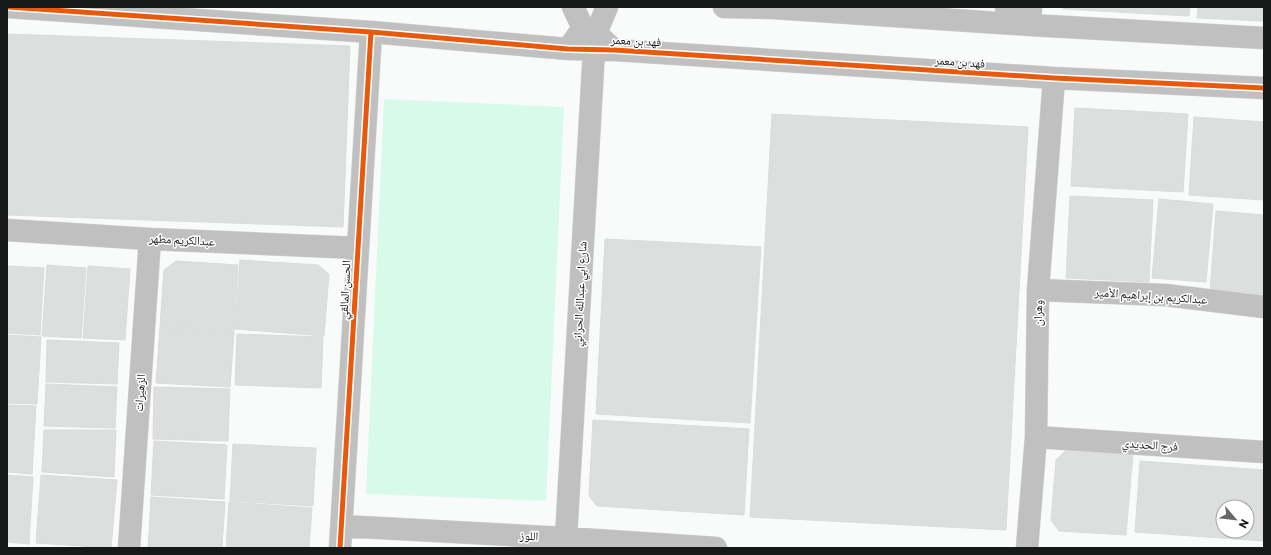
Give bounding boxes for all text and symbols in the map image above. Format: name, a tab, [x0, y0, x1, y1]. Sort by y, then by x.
street label: فهد بن معمر	[609, 32, 662, 50]
street label: فهد بن معمر	[933, 52, 986, 71]
street label: عبدالكريم مطهر	[148, 230, 215, 250]
street label: شارع ابي عبدالله الحراني	[569, 241, 593, 347]
street label: الحسن المالقي	[335, 260, 357, 320]
street label: عبدالكريم بن إبراهيم الأمير	[1093, 284, 1208, 308]
street label: وهران	[1030, 300, 1045, 326]
street label: الزهيرات	[131, 374, 149, 412]
street label: فرج الحديدي	[1121, 435, 1179, 457]
north arrow	[1215, 499, 1255, 539]
text: N	[1237, 517, 1252, 531]
street label: اللوز	[518, 527, 539, 542]

